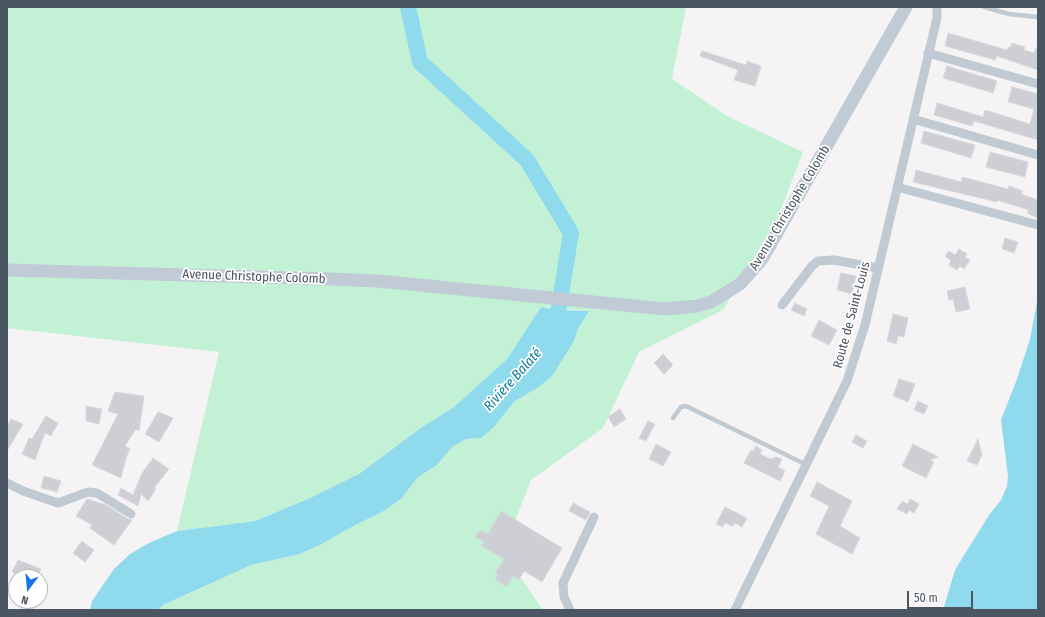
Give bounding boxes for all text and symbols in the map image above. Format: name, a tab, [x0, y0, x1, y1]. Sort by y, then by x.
street label: Avenue Christophe Colomb	[746, 143, 834, 273]
street label: Route de Saint-Louis	[830, 260, 874, 370]
street label: Avenue Christophe Colomb	[182, 267, 326, 287]
water label: Rivière Balaté	[480, 345, 546, 415]
north arrow	[8, 569, 48, 609]
scale bar	[909, 583, 975, 609]
text: 50 m	[914, 591, 938, 605]
text: N	[20, 593, 30, 607]

